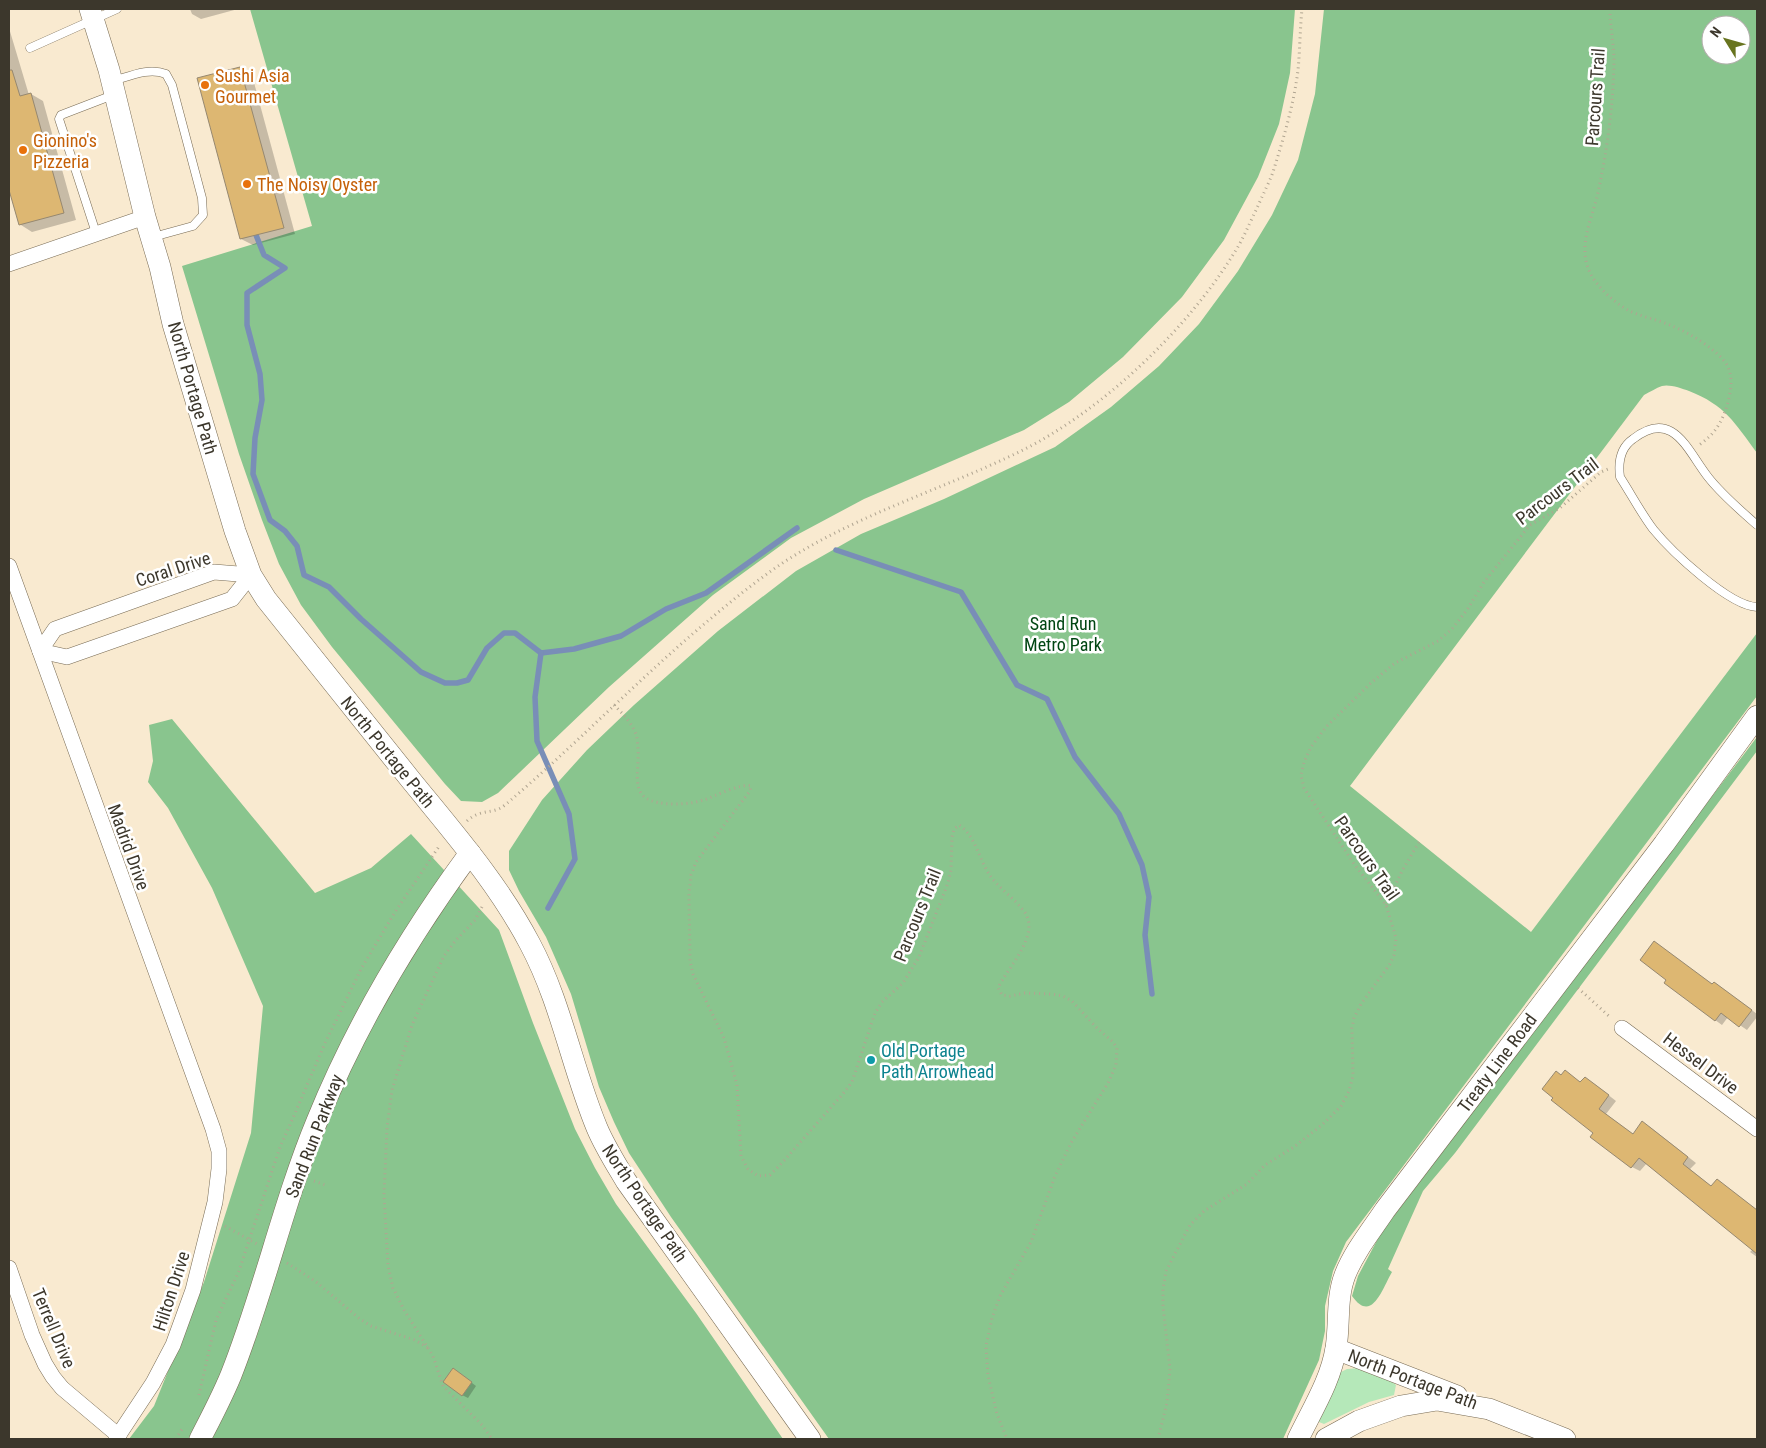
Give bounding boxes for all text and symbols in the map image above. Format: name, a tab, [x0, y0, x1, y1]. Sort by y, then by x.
north arrow	[1701, 15, 1751, 65]
text: N	[1707, 24, 1725, 40]
street label: Parcours Trail	[1581, 47, 1609, 147]
place label: Sushi Asia Gourmet	[215, 65, 290, 107]
marker: Sushi Asia Gourmet	[199, 79, 211, 91]
place label: Gionino's Pizzeria	[33, 130, 97, 172]
marker: Gionino's Pizzeria	[17, 144, 29, 156]
place label: The Noisy Oyster	[257, 174, 378, 195]
marker: The Noisy Oyster	[241, 178, 253, 190]
street label: North Portage Path	[164, 319, 222, 457]
street label: Parcours Trail	[1512, 453, 1602, 529]
street label: Coral Drive	[133, 547, 213, 591]
park label: Sand Run Metro Park	[1024, 613, 1102, 655]
street label: North Portage Path	[337, 692, 439, 812]
street label: Madrid Drive	[104, 801, 154, 893]
street label: Parcours Trail	[1330, 812, 1404, 904]
street label: Parcours Trail	[889, 866, 945, 964]
street label: Treaty Line Road	[1453, 1009, 1541, 1117]
street label: Hessel Drive	[1659, 1028, 1743, 1098]
place label: Old Portage Path Arrowhead	[881, 1040, 994, 1082]
marker: Old Portage Path Arrowhead	[865, 1054, 877, 1066]
street label: Sand Run Parkway	[281, 1071, 347, 1201]
street label: North Portage Path	[598, 1140, 692, 1266]
street label: Hilton Drive	[148, 1249, 194, 1333]
street label: Terrell Drive	[28, 1285, 80, 1371]
street label: North Portage Path	[1345, 1345, 1481, 1413]

